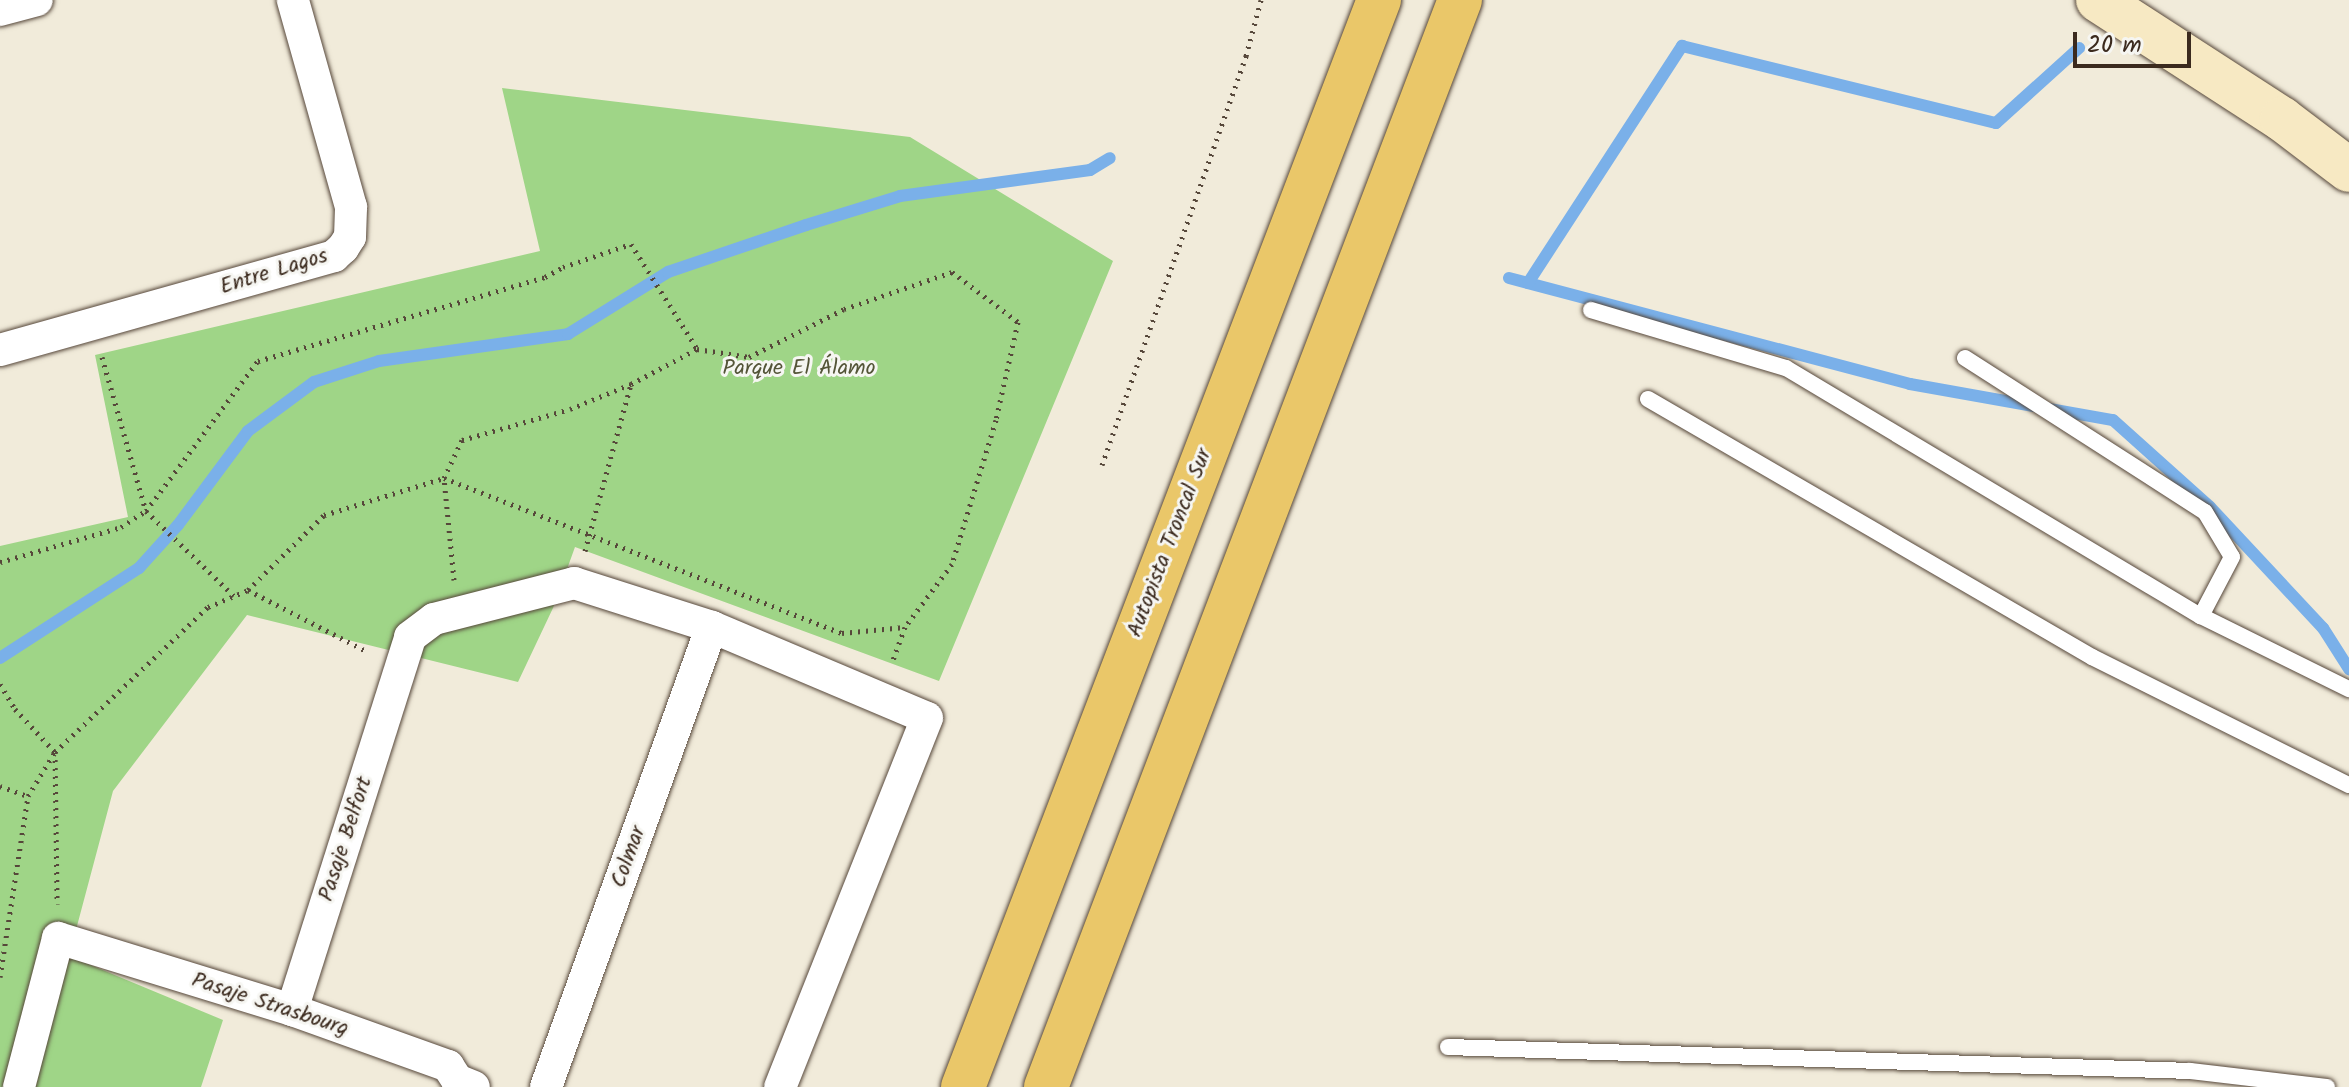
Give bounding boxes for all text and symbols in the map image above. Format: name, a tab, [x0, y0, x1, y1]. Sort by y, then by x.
scale bar	[2077, 16, 2195, 66]
text: 20 m	[2087, 26, 2142, 65]
street label: Entre Lagos	[217, 243, 331, 301]
park label: Parque El Álamo	[723, 356, 875, 382]
street label: Autopista Troncal Sur	[1122, 445, 1218, 641]
street label: Pasaje Belfort	[313, 773, 379, 905]
street label: Colmar	[606, 823, 652, 891]
street label: Pasaje Strasbourg	[188, 967, 352, 1043]

